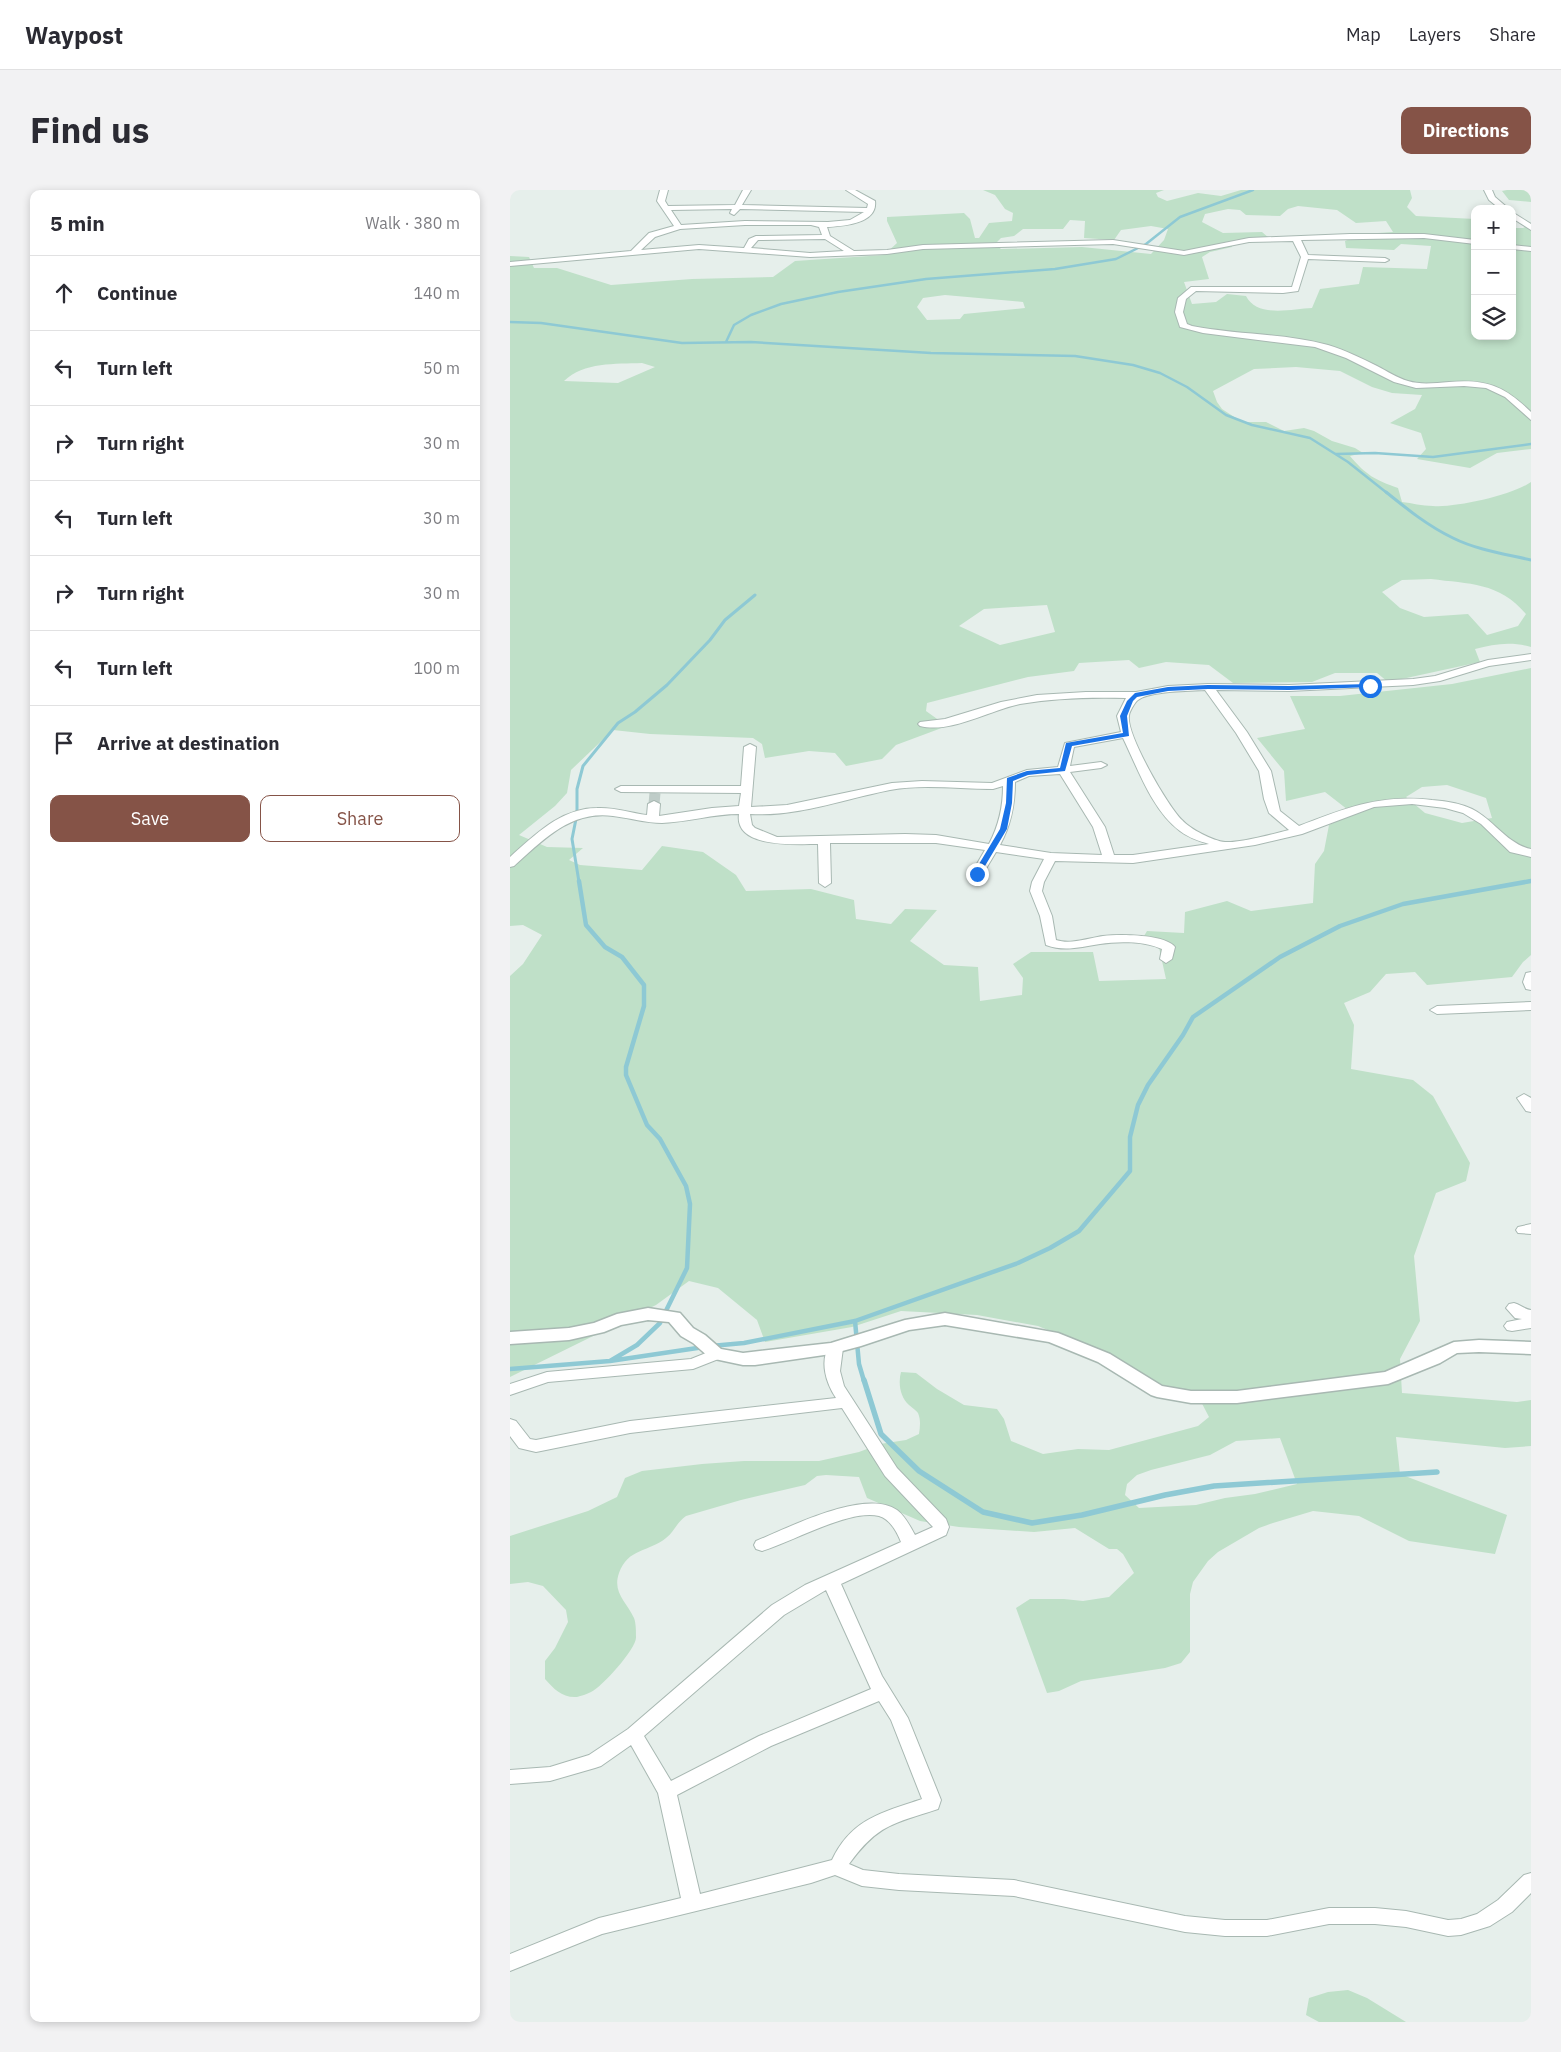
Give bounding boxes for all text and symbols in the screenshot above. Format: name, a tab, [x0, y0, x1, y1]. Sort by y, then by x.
text: Waypost	[25, 19, 123, 51]
text: Map	[1346, 23, 1381, 46]
text: Layers	[1409, 23, 1461, 46]
text: Share	[1489, 23, 1536, 46]
text: Find us	[30, 107, 149, 153]
button: Directions	[1401, 107, 1531, 154]
map controls	[1471, 205, 1516, 340]
button: +	[1471, 205, 1516, 250]
text: 5 min	[50, 209, 105, 237]
text: Walk · 380 m	[365, 213, 460, 233]
button: −	[1471, 250, 1516, 295]
icon: ahead	[50, 279, 78, 307]
text: Continue	[97, 281, 177, 305]
text: 140 m	[413, 283, 460, 303]
button: layers	[1471, 295, 1516, 340]
icon: left	[50, 354, 78, 382]
text: Turn left	[97, 356, 173, 380]
text: 50 m	[423, 358, 460, 378]
icon: right	[50, 429, 78, 457]
text: Turn right	[97, 431, 184, 455]
text: 30 m	[423, 433, 460, 453]
icon: left	[50, 504, 78, 532]
text: Turn left	[97, 506, 173, 530]
text: 30 m	[423, 508, 460, 528]
icon: right	[50, 579, 78, 607]
text: Turn right	[97, 581, 184, 605]
text: 30 m	[423, 583, 460, 603]
icon: left	[50, 654, 78, 682]
text: Turn left	[97, 656, 173, 680]
text: 100 m	[413, 658, 460, 678]
route start	[1359, 675, 1382, 698]
icon: arrive	[50, 729, 78, 757]
text: Arrive at destination	[97, 731, 280, 755]
button: Save	[50, 795, 250, 842]
button: Share	[260, 795, 460, 842]
route end	[966, 863, 989, 886]

